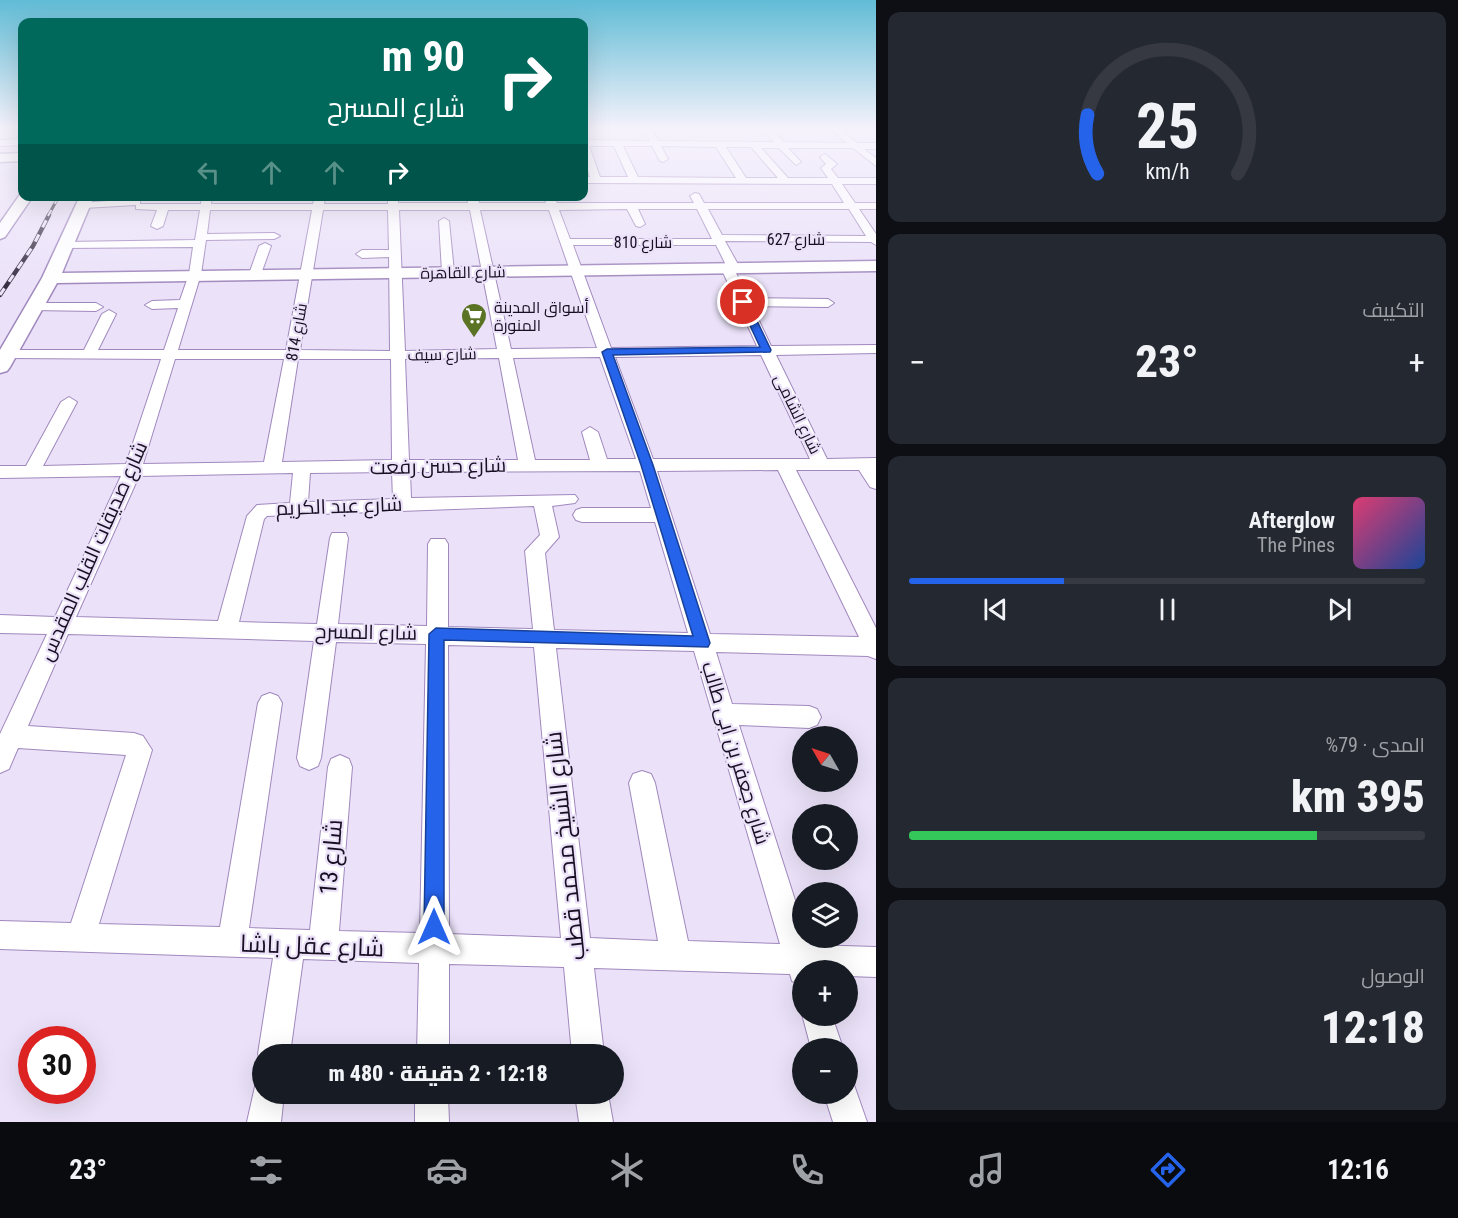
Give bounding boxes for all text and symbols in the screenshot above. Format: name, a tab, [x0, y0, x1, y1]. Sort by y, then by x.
text: 90 m	[382, 32, 465, 81]
icon: right	[486, 42, 564, 120]
text: 25	[1135, 90, 1199, 163]
text: شارع المسرح	[327, 92, 465, 124]
icon: left	[192, 156, 225, 189]
icon: ahead	[255, 156, 288, 189]
icon: ahead	[318, 156, 351, 189]
icon: right	[381, 156, 414, 189]
text: km/h	[1145, 159, 1189, 184]
street label: شارع 627	[767, 230, 825, 251]
street label: شارع 810	[614, 233, 672, 254]
street label: شارع القاهرة	[420, 262, 506, 285]
pin	[717, 276, 768, 327]
icon: arrive	[726, 285, 759, 318]
place label: أسواق المدينة المنورة	[494, 298, 589, 335]
text: التكييف	[1362, 298, 1425, 322]
supermarket icon: أسواق المدينة المنورة	[459, 301, 489, 339]
street label: شارع 814	[282, 302, 313, 363]
text: 23°	[1135, 335, 1199, 388]
text: −	[909, 343, 926, 382]
text: +	[1409, 343, 1425, 382]
street label: شارع سيف	[407, 344, 477, 367]
street label: شارع الشامى	[768, 371, 825, 458]
street label: شارع صديقات القلب المقدس	[34, 438, 154, 665]
street label: شارع حسن رفعت	[370, 453, 506, 481]
street label: شارع عبد الكريم	[275, 492, 403, 522]
text: Afterglow	[1249, 508, 1335, 533]
text: The Pines	[1257, 533, 1335, 557]
icon: previous	[979, 593, 1012, 626]
icon: pause	[1151, 593, 1184, 626]
icon: next	[1323, 593, 1356, 626]
street label: شارع المسرح	[315, 619, 417, 647]
street label: شارع جعفر بن ابى طالب	[695, 659, 775, 848]
north arrow	[792, 726, 858, 792]
map controls	[792, 726, 858, 1104]
street label: شارع الشيخ محمد قطب	[539, 730, 593, 962]
text: المدى · 79%	[1326, 733, 1425, 757]
text: 395 km	[1291, 770, 1425, 823]
button: search	[792, 804, 858, 870]
street label: شارع 13	[314, 818, 350, 896]
button: layers	[792, 882, 858, 948]
position arrow	[402, 895, 466, 959]
street label: شارع عقل باشا	[239, 929, 385, 965]
button: +	[792, 960, 858, 1026]
text: الوصول	[1361, 964, 1425, 988]
text: 12:18	[1321, 1001, 1425, 1054]
speed limit sign: 30	[18, 1026, 96, 1104]
button: −	[792, 1038, 858, 1104]
text: 12:18 · 2 دقيقة · 480 m	[328, 1061, 548, 1086]
icon: filters	[245, 1149, 287, 1191]
icon: car	[426, 1149, 468, 1191]
icon: climate	[606, 1149, 648, 1191]
icon: phone	[786, 1149, 828, 1191]
icon: music	[966, 1149, 1008, 1191]
icon: directions	[1147, 1149, 1189, 1191]
text: 23°	[69, 1154, 107, 1186]
text: 12:16	[1327, 1154, 1389, 1186]

